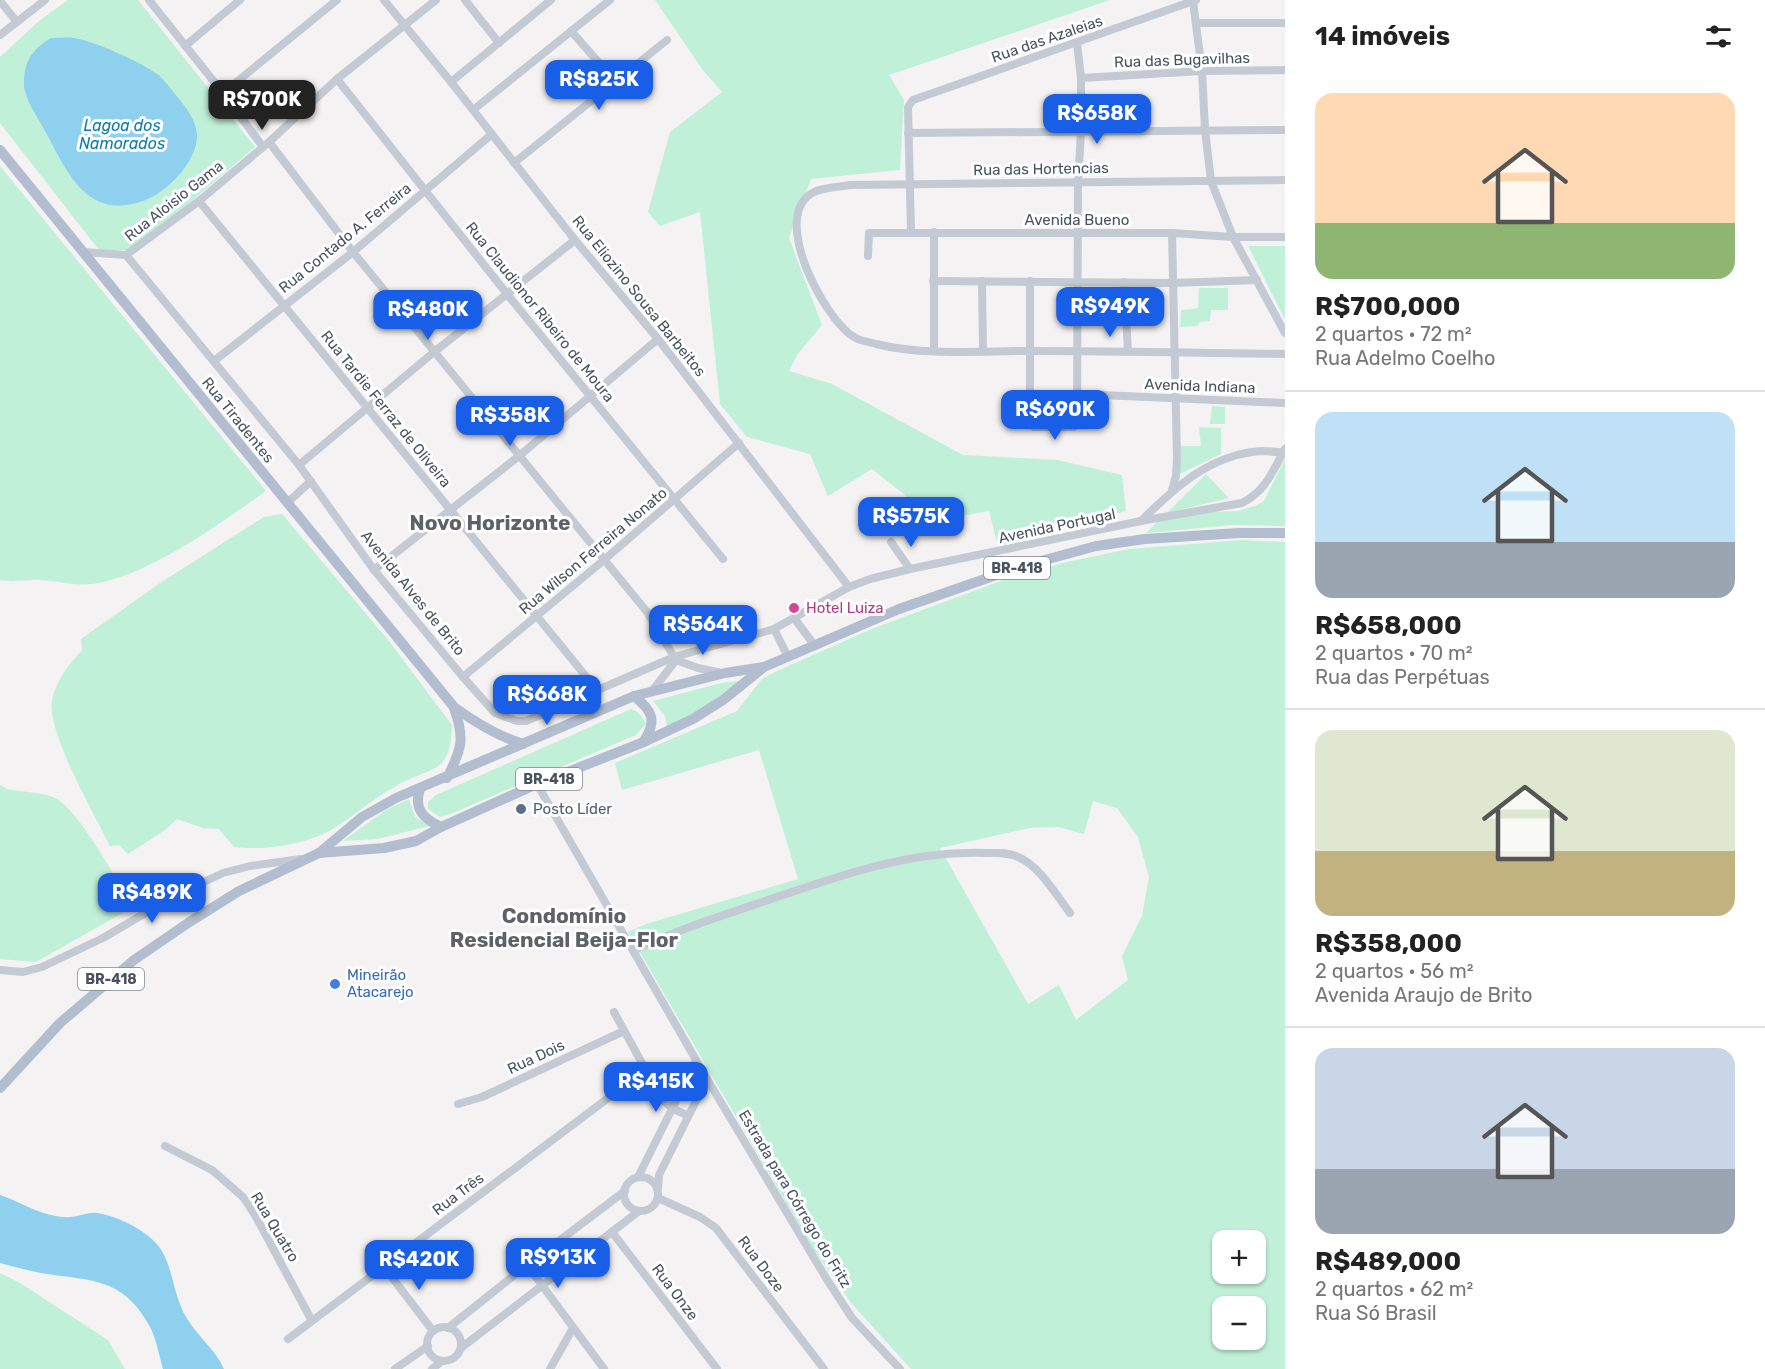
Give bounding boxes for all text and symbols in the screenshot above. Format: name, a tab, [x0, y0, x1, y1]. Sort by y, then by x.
street label: Rua das Azaleias	[989, 11, 1105, 66]
icon: filters	[1702, 20, 1735, 53]
text: 14 imóveis	[1315, 21, 1450, 52]
street label: Rua das Bugavilhas	[1114, 49, 1251, 71]
pin: R$825K	[550, 60, 648, 111]
text: R$825K	[559, 67, 639, 91]
pin: R$700K	[213, 80, 311, 131]
text: R$700K	[222, 87, 302, 111]
pin: R$658K	[1048, 94, 1146, 145]
text: R$658K	[1057, 101, 1137, 125]
water label: Lagoa dos Namorados	[79, 116, 165, 153]
icon: home	[1471, 132, 1579, 240]
street label: Rua Aloisio Gama	[121, 157, 227, 245]
street label: Rua das Hortencias	[973, 159, 1109, 179]
street label: Rua Contado A. Ferreira	[275, 179, 415, 297]
street label: Avenida Bueno	[1025, 211, 1129, 229]
street label: Rua Eliozino Sousa Barbeitos	[568, 212, 710, 380]
street label: Rua Claudionor Ribeiro de Moura	[462, 218, 618, 406]
pin: R$949K	[1061, 287, 1159, 338]
pin: R$480K	[379, 290, 477, 341]
text: R$700,000	[1315, 291, 1461, 322]
text: R$949K	[1070, 294, 1150, 318]
text: R$480K	[387, 297, 469, 321]
text: 2 quartos · 72 m²	[1315, 322, 1472, 346]
street label: Rua Tardie Ferraz de Oliveira	[317, 327, 455, 491]
text: Rua Adelmo Coelho	[1315, 346, 1495, 370]
street label: Rua Tiradentes	[198, 374, 278, 467]
street label: Avenida Indiana	[1144, 375, 1256, 397]
pin: R$690K	[1006, 390, 1104, 441]
pin: R$358K	[461, 396, 559, 447]
text: R$690K	[1015, 397, 1095, 421]
text: R$358K	[470, 403, 550, 427]
icon: home	[1471, 451, 1579, 559]
street label: Rua Wilson Ferreira Nonato	[515, 484, 671, 618]
pin: R$575K	[862, 497, 960, 548]
text: R$575K	[872, 504, 950, 528]
street label: Avenida Portugal	[997, 505, 1117, 547]
district label: Novo Horizonte	[410, 510, 570, 535]
street label: Avenida Alves de Brito	[357, 527, 469, 659]
road number: BR-418	[984, 557, 1050, 579]
place label: Hotel Luiza	[806, 599, 884, 617]
marker: Hotel Luiza	[787, 601, 801, 615]
pin: R$564K	[654, 605, 752, 656]
text: R$658,000	[1315, 610, 1462, 641]
text: R$564K	[663, 612, 743, 636]
text: 2 quartos · 70 m²	[1315, 641, 1473, 665]
text: Rua das Perpétuas	[1315, 665, 1490, 689]
pin: R$668K	[498, 675, 596, 726]
text: R$668K	[507, 682, 587, 706]
road number: BR-418	[516, 768, 582, 790]
icon: home	[1471, 769, 1579, 877]
place label: Posto Líder	[533, 800, 612, 818]
marker: Posto Líder	[514, 802, 528, 816]
pin: R$489K	[103, 873, 201, 924]
text: R$489K	[112, 880, 192, 904]
district label: Condomínio Residencial Beija-Flor	[450, 903, 679, 952]
text: R$358,000	[1315, 928, 1462, 959]
text: 2 quartos · 56 m²	[1315, 959, 1474, 983]
place label: Mineirão Atacarejo	[347, 966, 414, 1001]
road number: BR-418	[78, 968, 144, 990]
marker: Mineirão Atacarejo	[328, 977, 342, 991]
text: Avenida Araujo de Brito	[1315, 983, 1533, 1007]
street label: Rua Dois	[505, 1036, 568, 1078]
pin: R$415K	[607, 1062, 705, 1113]
text: R$415K	[618, 1069, 694, 1093]
icon: home	[1471, 1087, 1579, 1195]
street label: Estrada para Córrego do Fritz	[735, 1107, 855, 1291]
street label: Rua Três	[429, 1169, 487, 1219]
street label: Rua Quatro	[247, 1189, 303, 1265]
map controls	[1212, 1230, 1266, 1350]
button: +	[1212, 1230, 1266, 1284]
street label: Rua Doze	[734, 1232, 788, 1296]
pin: R$913K	[509, 1238, 607, 1289]
pin: R$420K	[370, 1240, 468, 1291]
text: R$913K	[520, 1245, 596, 1269]
text: R$489,000	[1315, 1246, 1461, 1277]
text: R$420K	[379, 1247, 459, 1271]
street label: Rua Onze	[648, 1260, 702, 1324]
text: 2 quartos · 62 m²	[1315, 1277, 1473, 1301]
button: −	[1212, 1296, 1266, 1350]
text: Rua Só Brasil	[1315, 1301, 1437, 1325]

